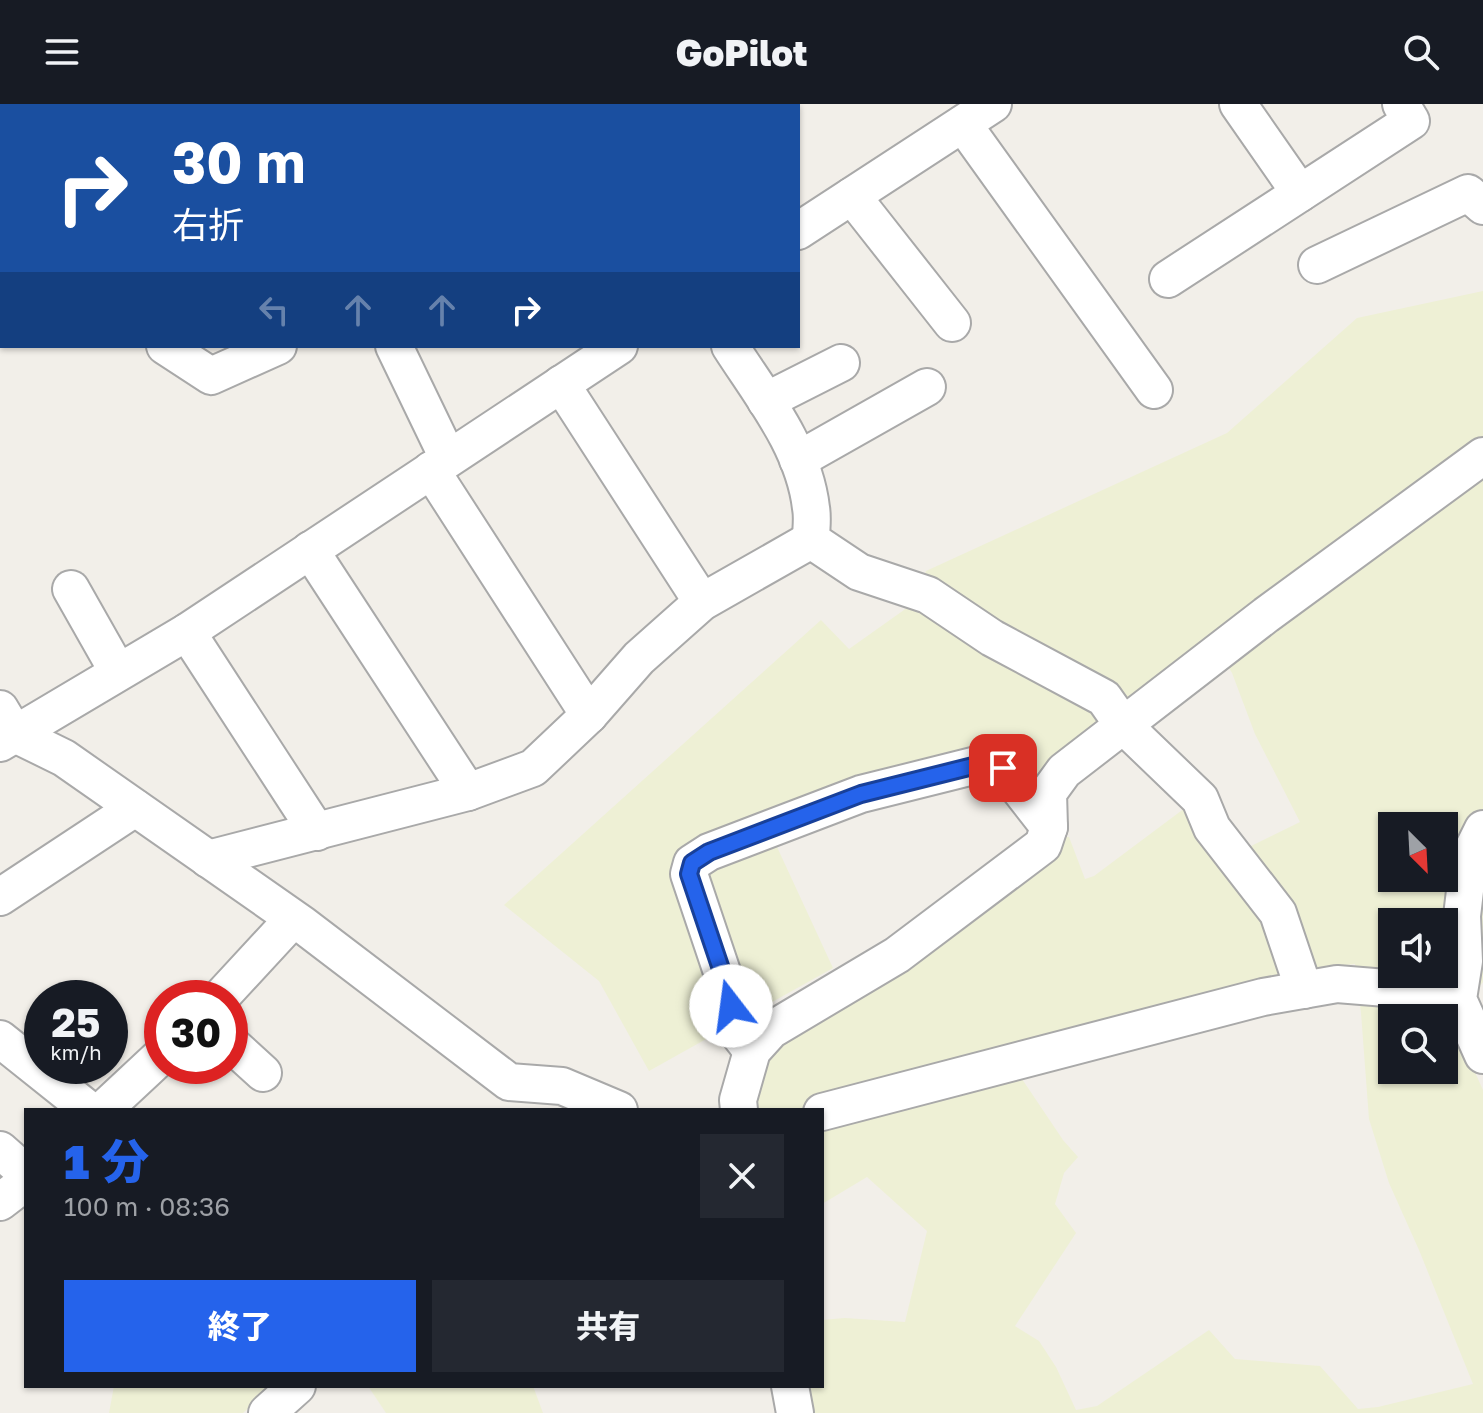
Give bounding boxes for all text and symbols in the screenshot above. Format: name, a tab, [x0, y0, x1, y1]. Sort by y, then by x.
icon: menu	[40, 30, 84, 74]
icon: search	[1399, 30, 1443, 74]
text: GoPilot	[675, 31, 808, 74]
text: 30 m	[172, 128, 306, 195]
icon: right	[40, 136, 144, 240]
text: 右折	[172, 203, 244, 246]
icon: left	[252, 288, 296, 332]
icon: ahead	[336, 288, 380, 332]
icon: ahead	[420, 288, 464, 332]
icon: right	[504, 288, 548, 332]
pin	[969, 734, 1037, 802]
icon: arrive	[981, 746, 1025, 790]
north arrow	[1378, 812, 1458, 892]
map controls	[1378, 812, 1458, 1084]
button: sound	[1378, 908, 1458, 988]
position arrow	[689, 964, 773, 1048]
speed limit sign: 30	[144, 980, 248, 1084]
text: 25	[52, 998, 100, 1046]
button: search	[1378, 1004, 1458, 1084]
text: km/h	[51, 1040, 101, 1064]
text: 1 分	[64, 1132, 149, 1190]
button: close	[700, 1134, 784, 1218]
text: 100 m · 08:36	[64, 1191, 230, 1222]
button: 終了	[64, 1280, 416, 1372]
button: 共有	[432, 1280, 784, 1372]

